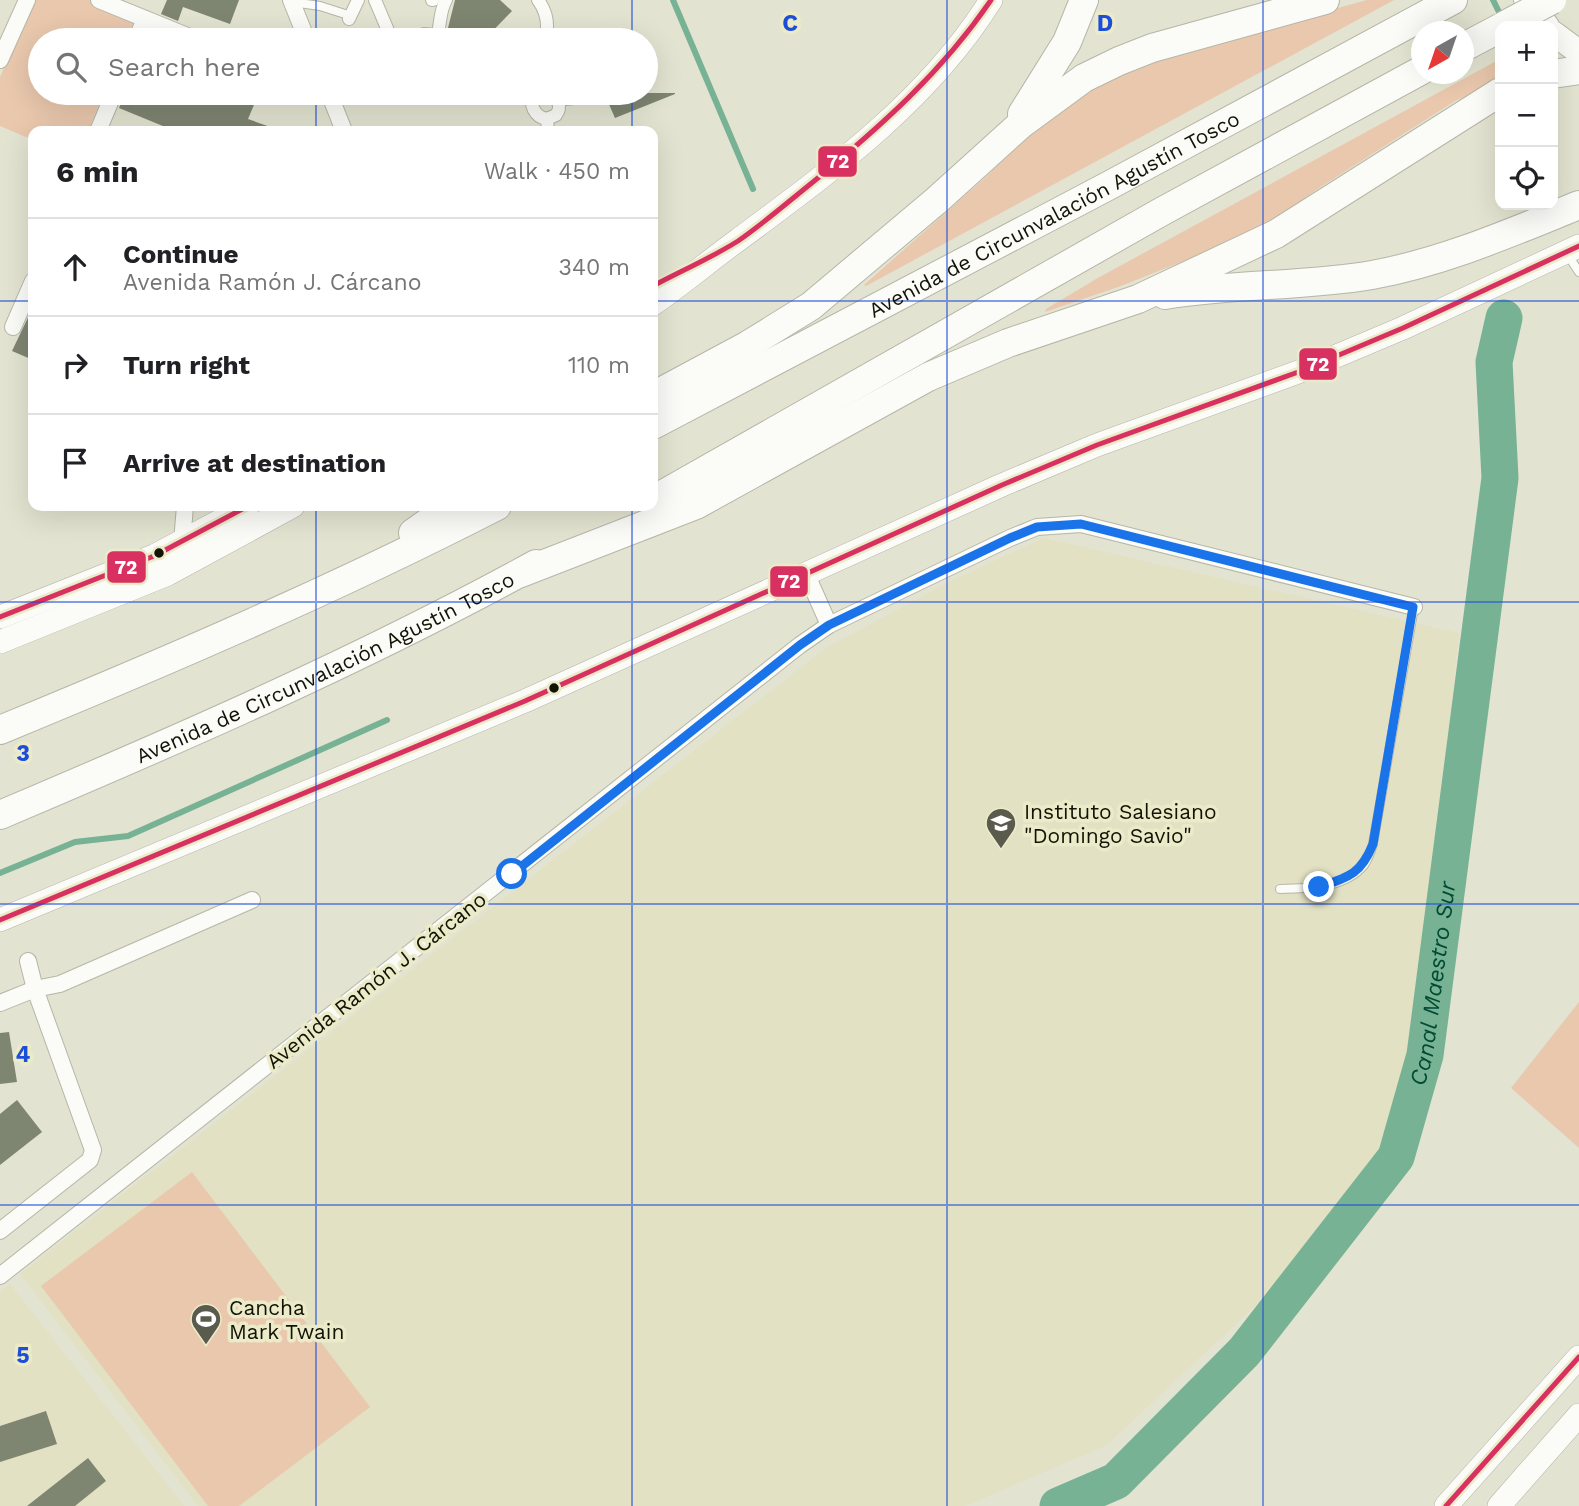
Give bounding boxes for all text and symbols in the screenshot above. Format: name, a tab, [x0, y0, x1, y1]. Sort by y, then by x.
text: C	[782, 10, 798, 37]
text: D	[1097, 10, 1113, 37]
north arrow	[1411, 21, 1474, 84]
map controls	[1495, 21, 1558, 210]
button: +	[1495, 21, 1558, 84]
search box	[28, 28, 658, 105]
icon: search	[52, 48, 90, 86]
text: Search here	[108, 52, 260, 82]
button: −	[1495, 84, 1558, 147]
street label: Avenida de Circunvalación Agustín Tosco	[864, 105, 1244, 322]
line badge: 72	[817, 145, 858, 178]
button: locate	[1495, 147, 1558, 210]
text: 72	[827, 150, 849, 173]
text: 6 min	[56, 154, 139, 189]
text: Walk · 450 m	[484, 158, 630, 185]
text: Continue	[123, 239, 239, 269]
icon: ahead	[56, 248, 94, 286]
text: 340 m	[558, 254, 630, 281]
text: Avenida Ramón J. Cárcano	[123, 269, 422, 296]
icon: right	[56, 346, 94, 384]
line badge: 72	[1298, 347, 1338, 381]
text: Turn right	[123, 350, 250, 380]
text: 110 m	[568, 352, 630, 379]
text: 72	[1307, 353, 1329, 376]
icon: arrive	[56, 444, 94, 482]
text: Arrive at destination	[123, 448, 386, 478]
unlabelled marker	[152, 546, 166, 560]
line badge: 72	[106, 550, 147, 584]
text: 72	[115, 556, 137, 579]
line badge: 72	[769, 565, 809, 598]
street label: Avenida de Circunvalación Agustín Tosco	[132, 566, 518, 768]
text: 72	[778, 570, 800, 593]
unlabelled marker	[547, 681, 561, 695]
text: 3	[16, 740, 30, 767]
place label: Instituto Salesiano "Domingo Savio"	[1024, 799, 1217, 848]
school or university icon: Instituto Salesiano "Domingo Savio"	[984, 806, 1018, 850]
route start	[496, 858, 527, 889]
route end	[1303, 871, 1334, 902]
water label: Canal Maestro Sur	[1404, 879, 1461, 1089]
street label: Avenida Ramón J. Cárcano	[261, 886, 491, 1074]
text: 4	[16, 1041, 31, 1068]
place label: Cancha Mark Twain	[229, 1295, 344, 1344]
sports icon: Cancha Mark Twain	[189, 1302, 223, 1346]
text: 5	[16, 1342, 30, 1369]

